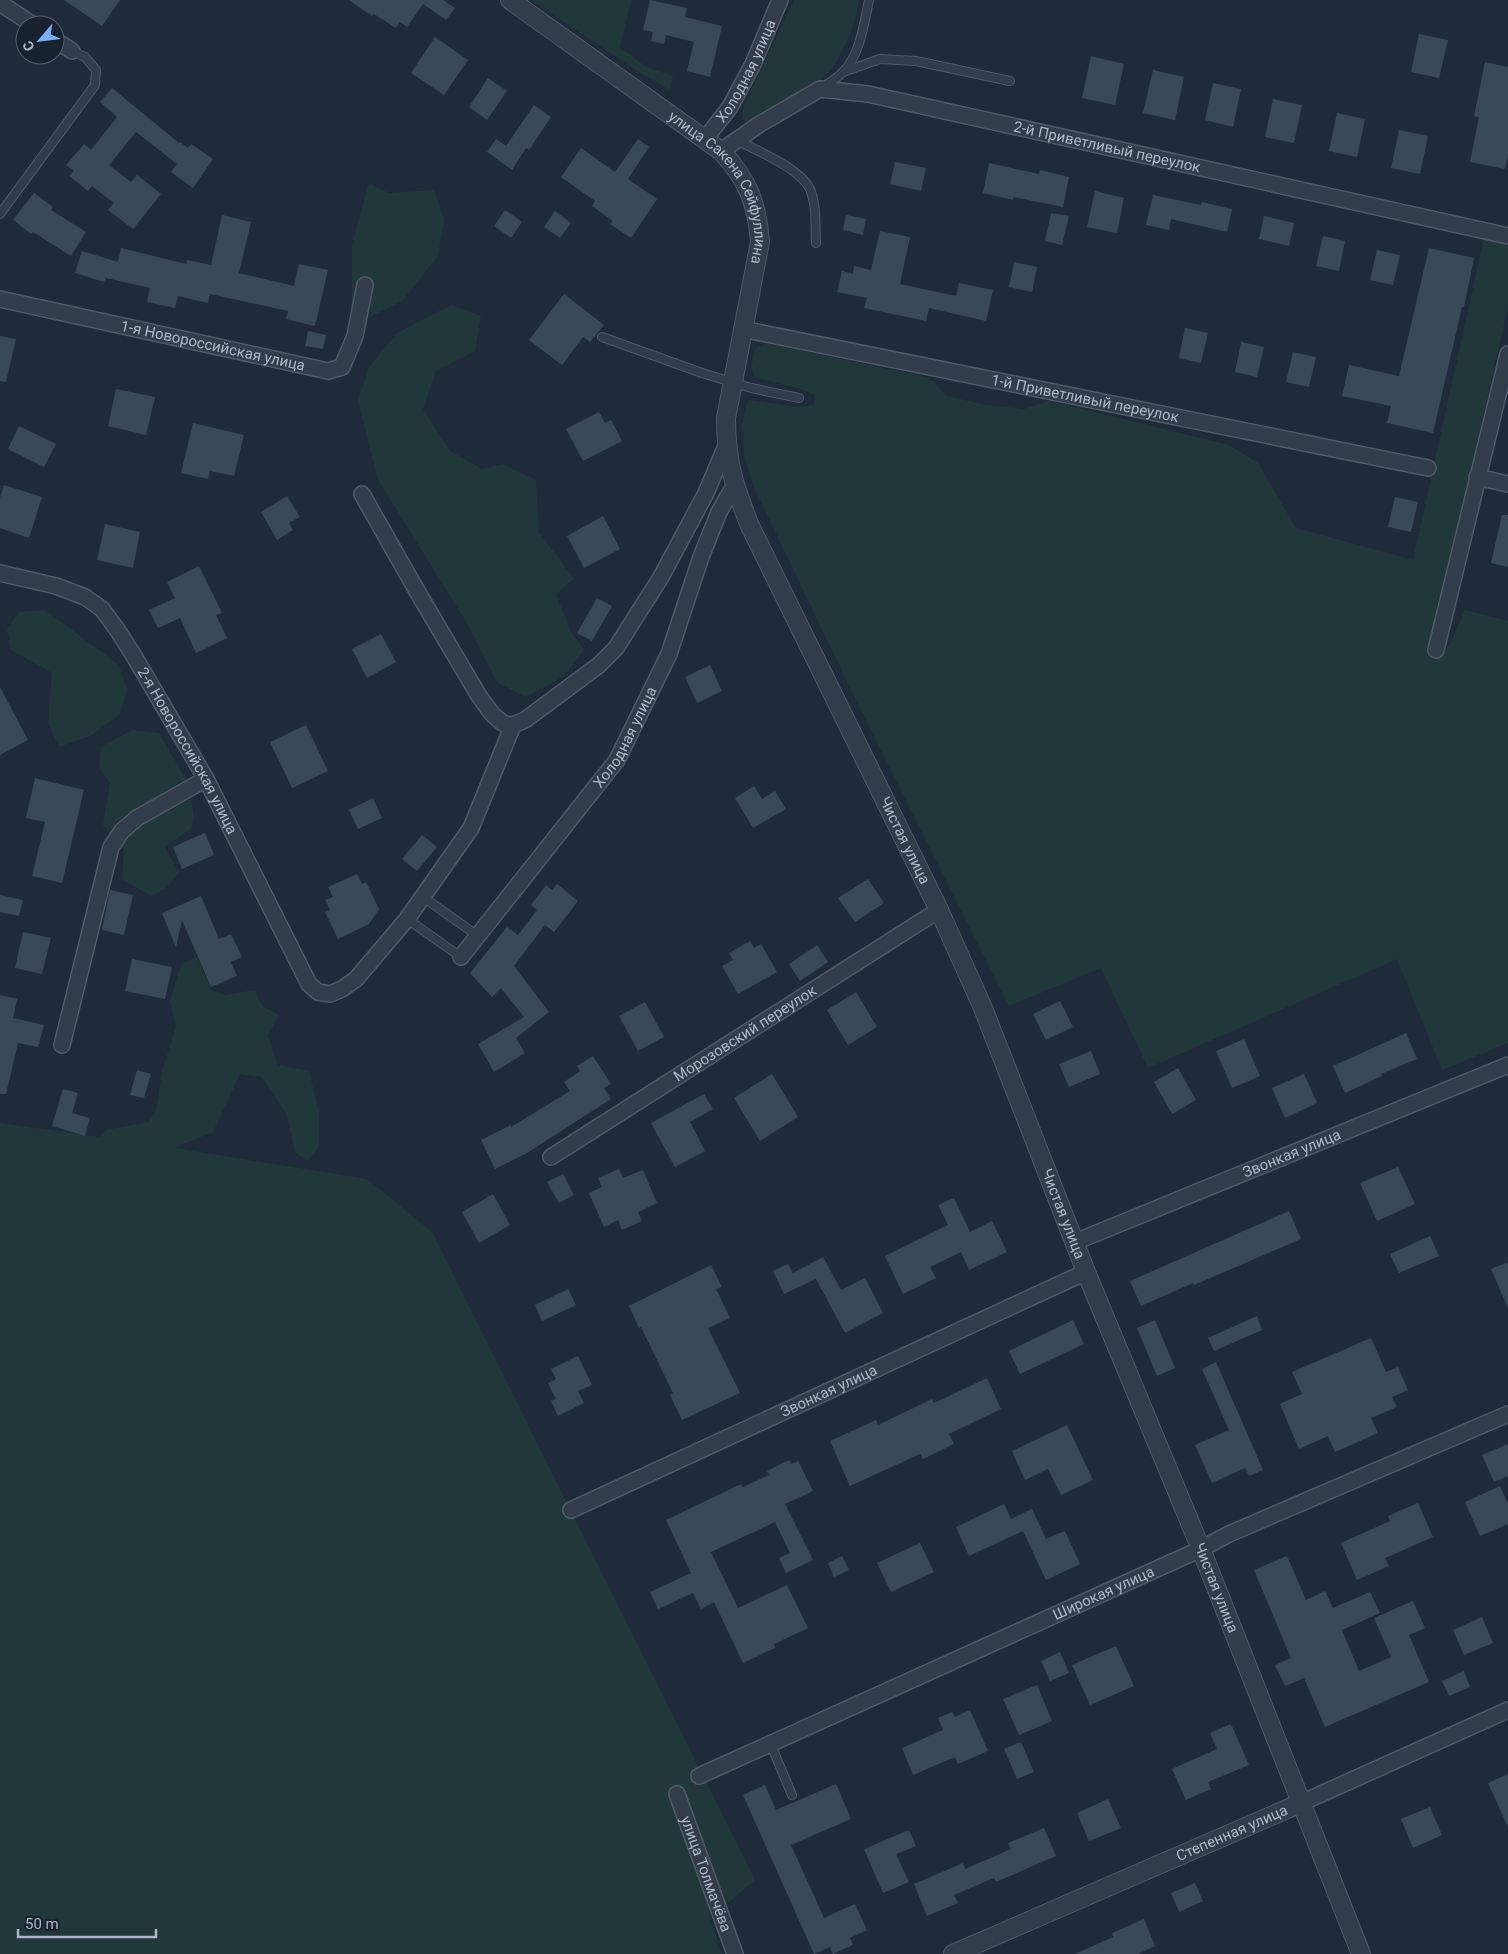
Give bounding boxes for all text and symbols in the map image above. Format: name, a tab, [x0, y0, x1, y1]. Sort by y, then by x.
north arrow	[15, 15, 65, 65]
street label: Холодная улица	[712, 17, 780, 126]
text: С	[19, 38, 38, 54]
street label: улица Сакена Сейфуллина	[665, 107, 769, 266]
street label: 2-й Приветливый переулок	[1012, 118, 1202, 177]
street label: 1-я Новороссийская улица	[119, 317, 307, 375]
street label: 1-й Приветливый переулок	[990, 371, 1180, 426]
street label: 2-я Новороссийская улица	[134, 664, 241, 837]
street label: Холодная улица	[589, 684, 661, 791]
street label: Чистая улица	[876, 794, 934, 887]
street label: Морозовский переулок	[670, 981, 820, 1086]
street label: Звонкая улица	[1240, 1125, 1343, 1181]
street label: Чистая улица	[1038, 1166, 1089, 1262]
street label: Звонкая улица	[778, 1361, 880, 1421]
street label: Чистая улица	[1190, 1540, 1242, 1635]
street label: Широкая улица	[1050, 1562, 1157, 1624]
street label: Степенная улица	[1173, 1801, 1290, 1865]
street label: улица Толмачёва	[677, 1813, 735, 1934]
scale bar	[18, 1906, 155, 1938]
text: 50 m	[25, 1915, 59, 1933]

